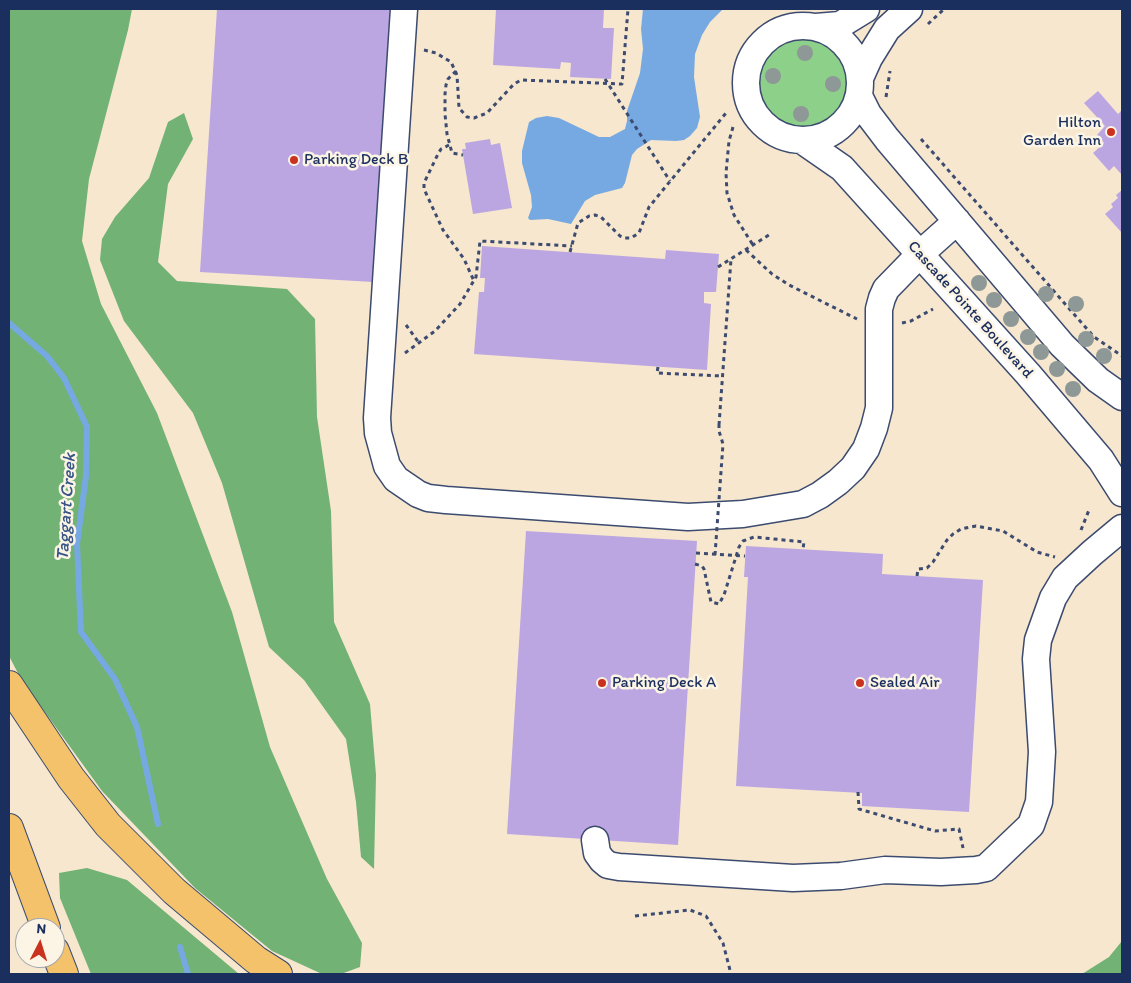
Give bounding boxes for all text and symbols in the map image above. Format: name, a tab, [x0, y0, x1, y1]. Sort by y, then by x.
place label: Hilton Garden Inn	[1023, 113, 1101, 151]
marker: Hilton Garden Inn	[1105, 126, 1117, 138]
place label: Parking Deck B	[304, 150, 408, 170]
marker: Parking Deck B	[288, 154, 300, 166]
street label: Cascade Pointe Boulevard	[903, 237, 1037, 383]
water label: Taggart Creek	[52, 452, 82, 562]
place label: Parking Deck A	[612, 673, 716, 693]
place label: Sealed Air	[870, 673, 940, 693]
marker: Parking Deck A	[596, 677, 608, 689]
marker: Sealed Air	[854, 677, 866, 689]
north arrow	[15, 918, 65, 968]
text: N	[36, 920, 47, 937]

